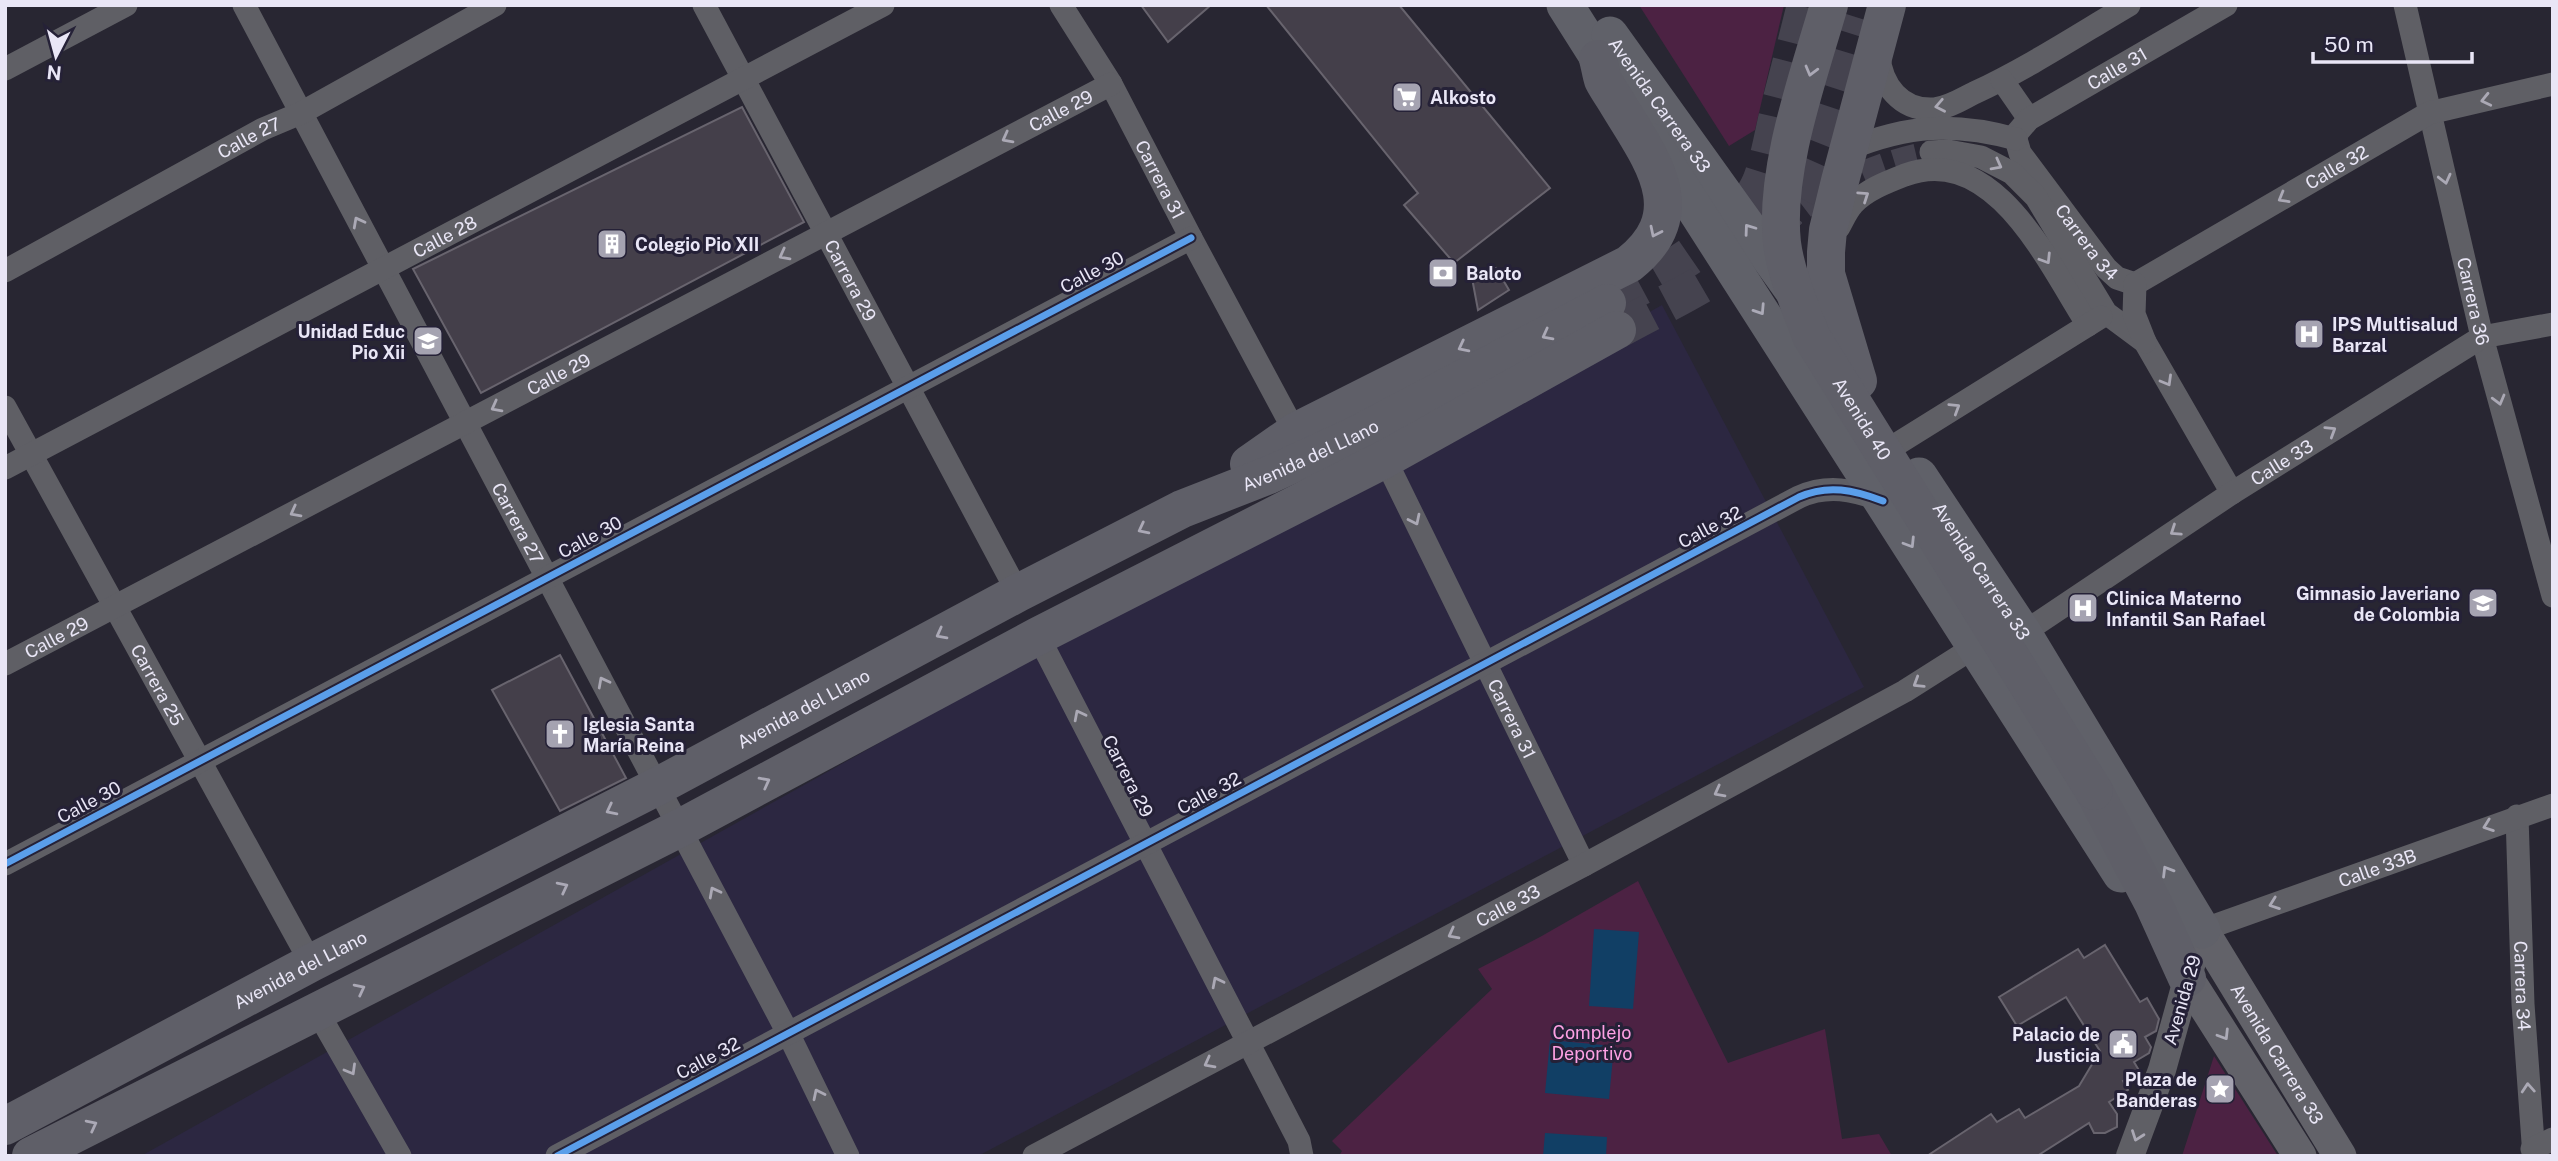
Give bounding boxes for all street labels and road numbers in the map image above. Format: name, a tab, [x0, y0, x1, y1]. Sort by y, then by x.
street label: Avenida Carrera 33	[1605, 33, 1715, 176]
street label: Calle 31	[2083, 43, 2150, 94]
street label: Calle 29	[1025, 85, 1096, 136]
street label: Calle 27	[213, 112, 283, 163]
street label: Carrera 31	[1131, 136, 1190, 222]
street label: Calle 32	[2301, 140, 2372, 193]
street label: Carrera 34	[2051, 200, 2123, 284]
street label: Calle 28	[409, 211, 480, 262]
street label: Carrera 29	[821, 236, 881, 325]
street label: Calle 30	[1057, 247, 1127, 297]
street label: Carrera 36	[2453, 255, 2494, 348]
street label: Calle 29	[523, 348, 594, 399]
street label: Avenida 40	[1829, 374, 1896, 464]
street label: Avenida del Llano	[1239, 415, 1382, 495]
street label: Calle 33	[2247, 435, 2317, 489]
street label: Carrera 27	[488, 479, 548, 567]
street label: Avenida Carrera 33	[1929, 498, 2035, 644]
street label: Calle 32	[1675, 502, 1745, 552]
street label: Calle 30	[555, 512, 625, 562]
street label: Calle 29	[21, 612, 92, 662]
street label: Carrera 25	[127, 640, 189, 729]
street label: Avenida del Llano	[733, 664, 873, 752]
street label: Carrera 31	[1484, 675, 1541, 762]
street label: Carrera 29	[1098, 731, 1158, 821]
street label: Calle 32	[1174, 768, 1244, 818]
street label: Calle 30	[54, 777, 124, 827]
street label: Calle 33B	[2335, 844, 2419, 891]
street label: Calle 33	[1472, 880, 1543, 931]
street label: Avenida del Llano	[230, 926, 370, 1013]
street label: Carrera 34	[2510, 941, 2535, 1032]
street label: Avenida 29	[2159, 953, 2205, 1047]
street label: Avenida Carrera 33	[2227, 980, 2328, 1128]
street label: Calle 32	[673, 1033, 743, 1083]

